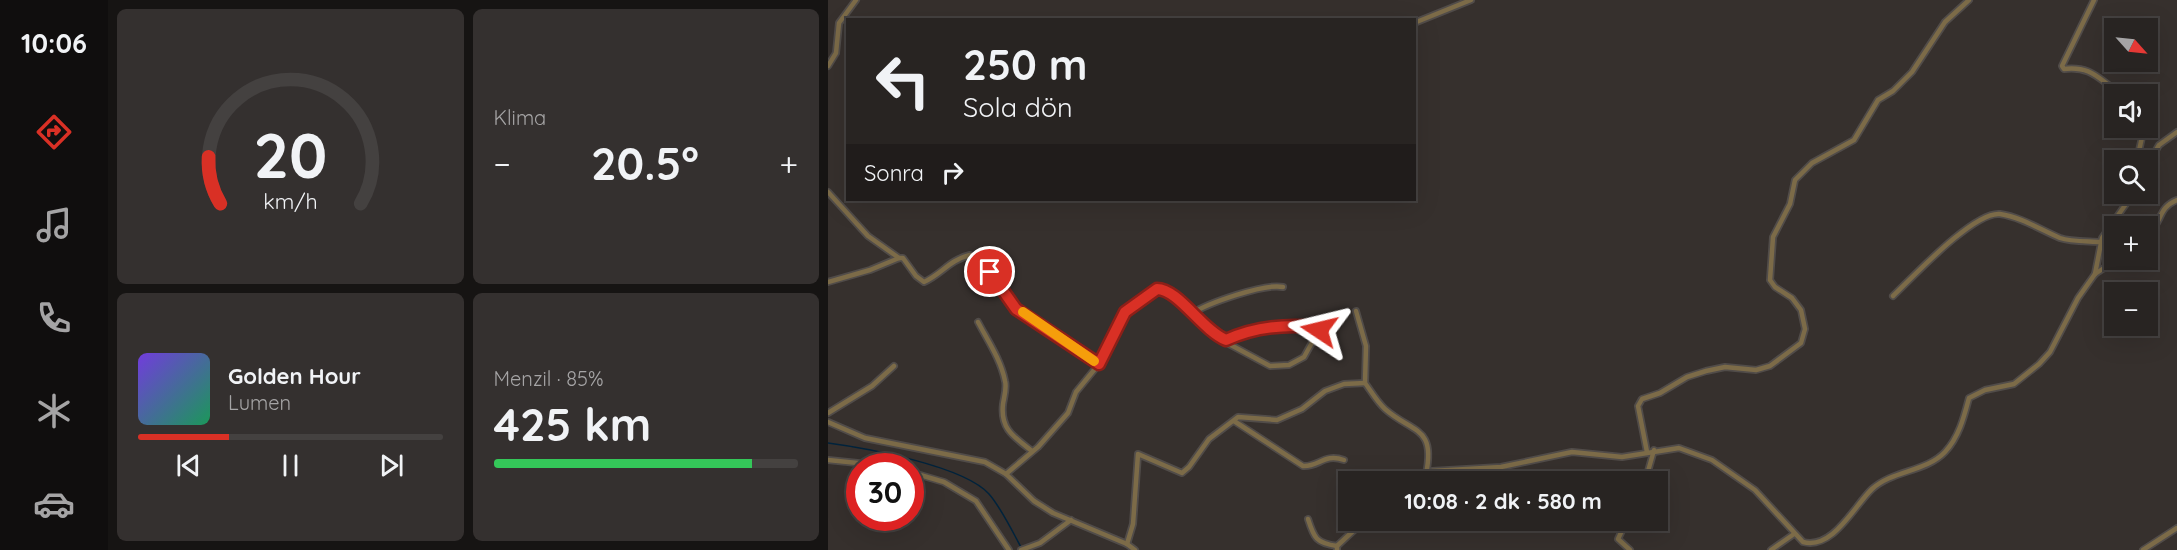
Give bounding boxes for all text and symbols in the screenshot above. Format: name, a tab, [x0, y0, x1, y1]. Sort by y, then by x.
north arrow	[2104, 18, 2158, 72]
map controls	[2104, 18, 2158, 336]
text: 10:06	[21, 26, 87, 60]
text: 250 m	[963, 38, 1087, 91]
icon: left	[864, 42, 942, 120]
button: sound	[2104, 84, 2158, 138]
text: Sola dön	[963, 90, 1073, 124]
text: Klima	[494, 105, 546, 130]
icon: directions	[33, 111, 75, 153]
text: 20	[253, 116, 327, 194]
text: 20.5°	[591, 135, 699, 191]
text: −	[494, 143, 511, 184]
text: +	[779, 143, 798, 184]
button: search	[2104, 150, 2158, 204]
icon: right	[936, 156, 969, 189]
text: Sonra	[864, 159, 924, 187]
text: km/h	[263, 188, 317, 214]
icon: music	[33, 204, 75, 246]
button: +	[2104, 216, 2158, 270]
pin	[964, 246, 1015, 297]
icon: arrive	[973, 255, 1006, 288]
button: −	[2104, 282, 2158, 336]
icon: phone	[33, 297, 75, 339]
position arrow	[1287, 298, 1351, 362]
text: Golden Hour	[228, 362, 361, 390]
text: Menzil · 85%	[494, 366, 603, 391]
icon: climate	[33, 390, 75, 432]
text: Lumen	[228, 390, 291, 415]
text: 425 km	[494, 396, 651, 452]
icon: previous	[172, 449, 205, 482]
icon: pause	[274, 449, 307, 482]
icon: next	[375, 449, 408, 482]
speed limit sign: 30	[846, 453, 924, 531]
icon: car	[33, 483, 75, 525]
text: 10:08 · 2 dk · 580 m	[1404, 487, 1602, 515]

